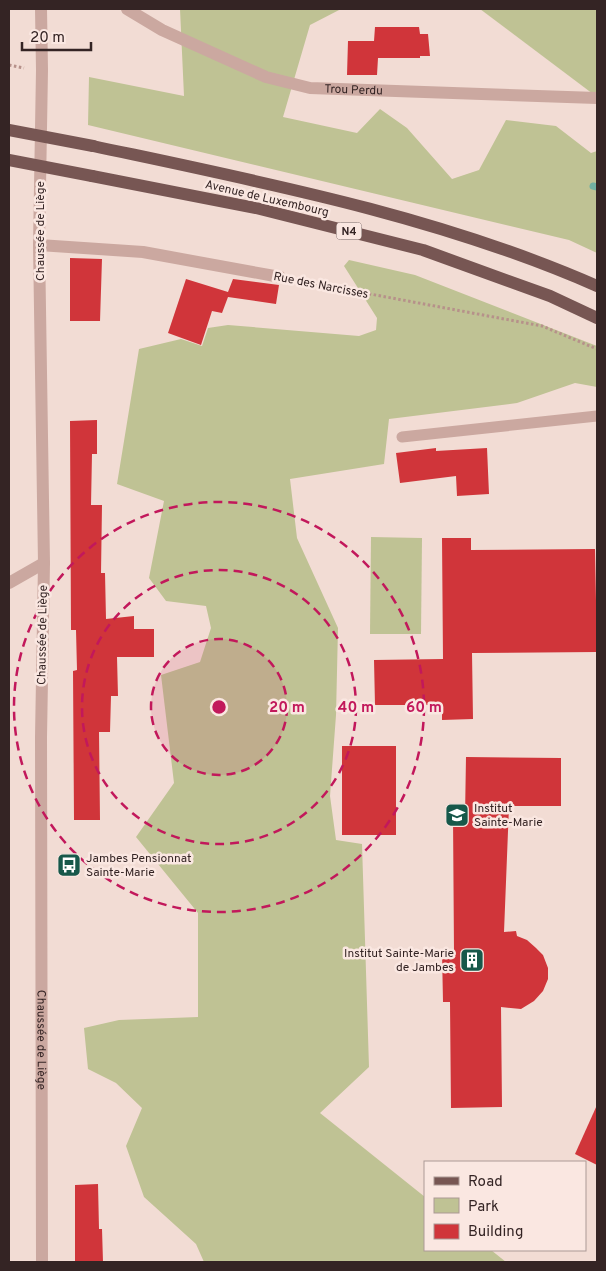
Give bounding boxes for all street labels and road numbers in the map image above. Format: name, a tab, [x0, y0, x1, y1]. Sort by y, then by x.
street label: Trou Perdu	[324, 82, 383, 100]
street label: Avenue de Luxembourg	[203, 177, 330, 221]
street label: Chaussée de Liège	[33, 181, 49, 281]
road number: N4	[336, 222, 362, 240]
street label: Rue des Narcisses	[272, 269, 370, 303]
street label: Chaussée de Liège	[34, 585, 52, 685]
street label: Chaussée de Liège	[32, 990, 49, 1090]

